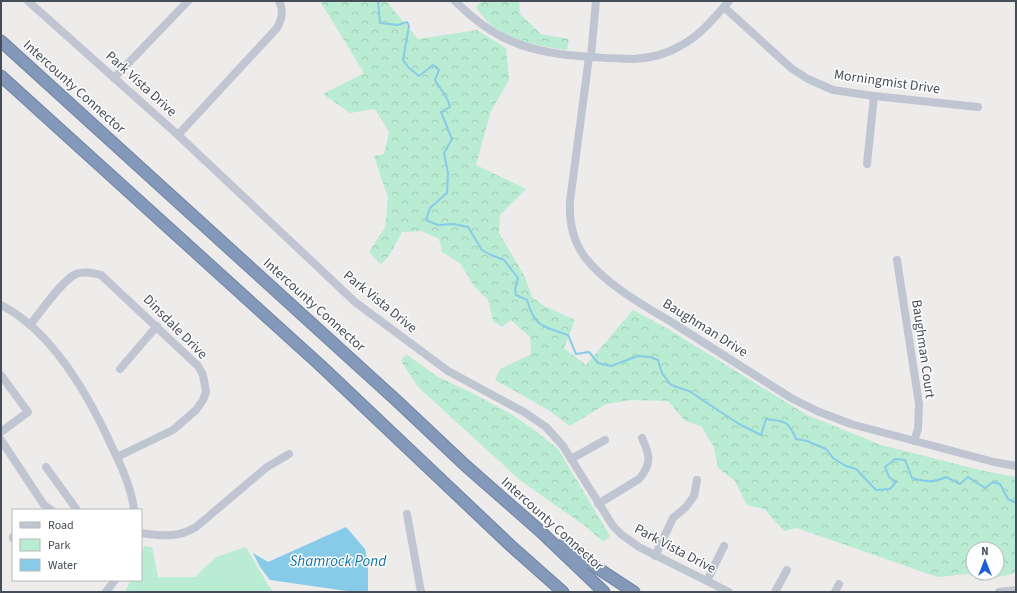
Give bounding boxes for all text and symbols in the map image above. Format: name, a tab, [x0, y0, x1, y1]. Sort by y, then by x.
street label: Intercounty Connector	[18, 36, 130, 139]
street label: Park Vista Drive	[101, 47, 181, 122]
street label: Morningmist Drive	[833, 65, 941, 99]
street label: Intercounty Connector	[258, 254, 370, 357]
street label: Park Vista Drive	[339, 266, 421, 338]
street label: Dinsdale Drive	[138, 290, 212, 364]
street label: Baughman Drive	[659, 294, 751, 362]
street label: Baughman Court	[906, 298, 940, 400]
street label: Intercounty Connector	[496, 473, 608, 576]
legend	[12, 509, 142, 581]
text: Road	[48, 517, 74, 534]
street label: Park Vista Drive	[631, 519, 719, 579]
text: Park	[48, 537, 70, 554]
north arrow	[965, 541, 1005, 581]
text: N	[981, 544, 989, 559]
water label: Shamrock Pond	[290, 551, 387, 572]
text: Water	[48, 557, 78, 574]

